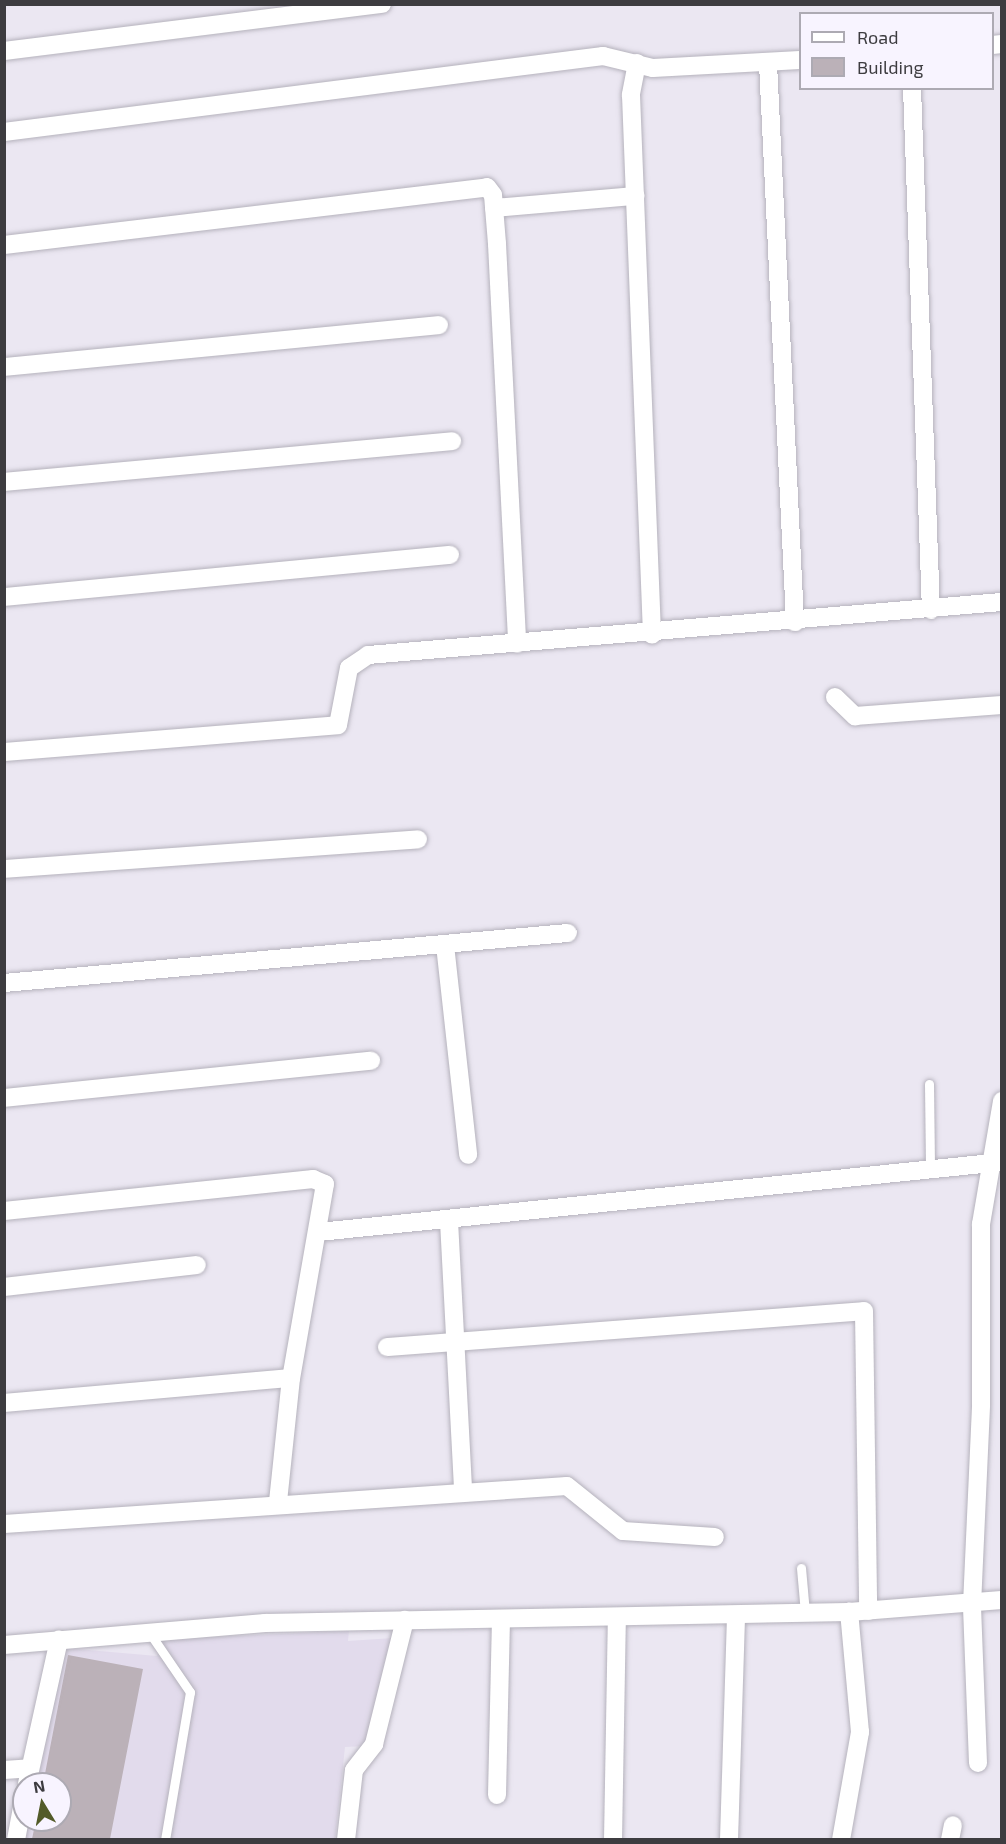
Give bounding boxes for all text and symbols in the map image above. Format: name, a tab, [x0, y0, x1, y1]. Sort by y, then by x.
legend	[799, 12, 994, 90]
text: Road	[857, 26, 898, 48]
text: Building	[857, 56, 924, 78]
north arrow	[12, 1772, 72, 1832]
text: N	[32, 1775, 46, 1796]

